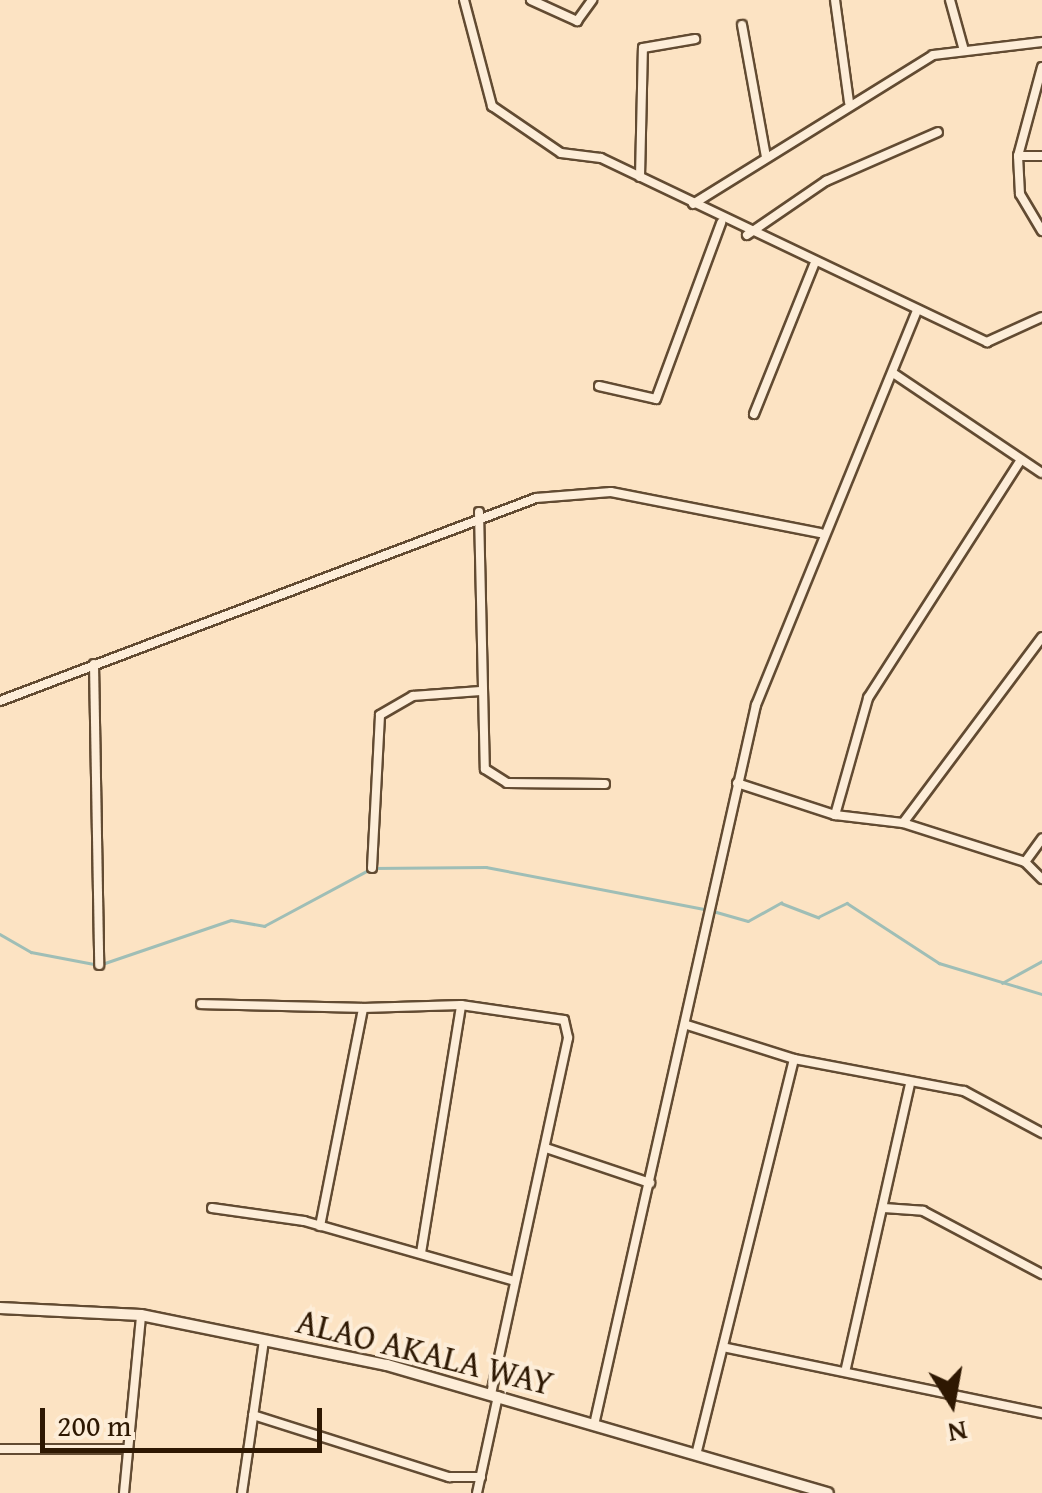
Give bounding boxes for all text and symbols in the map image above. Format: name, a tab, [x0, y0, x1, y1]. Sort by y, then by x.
street label: ALAO AKALA WAY	[292, 1300, 558, 1404]
north arrow	[902, 1353, 1002, 1453]
scale bar	[45, 1388, 328, 1450]
text: 200 m	[57, 1403, 131, 1447]
text: N	[945, 1411, 971, 1455]

